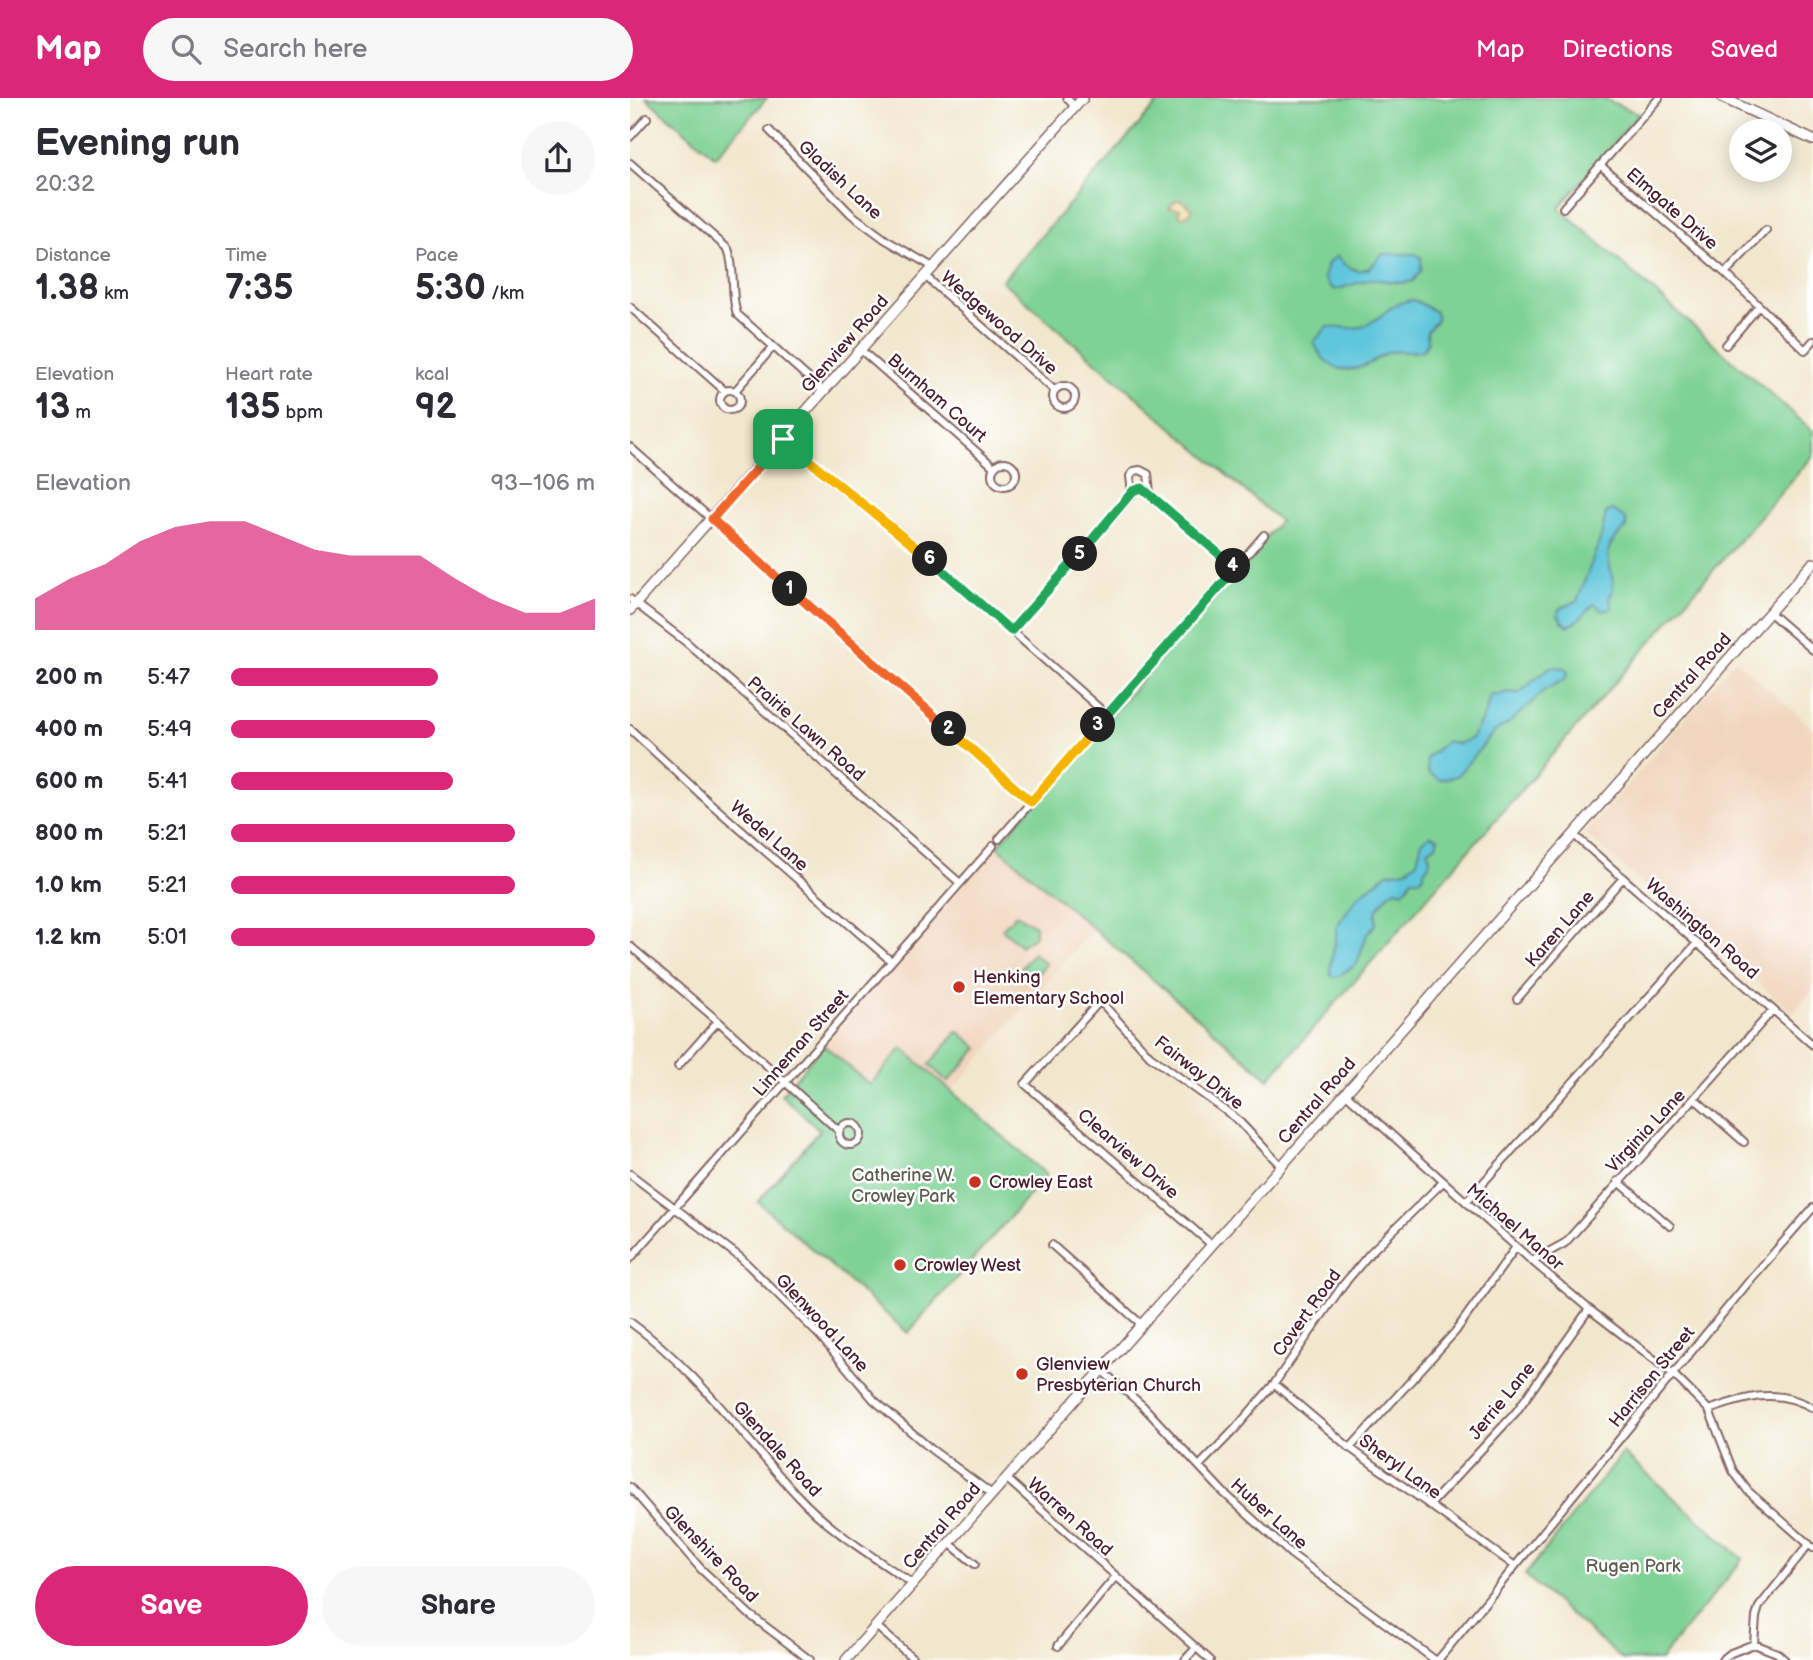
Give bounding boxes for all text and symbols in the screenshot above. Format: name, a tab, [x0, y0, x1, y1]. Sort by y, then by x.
search box	[143, 18, 633, 81]
text: Map	[35, 29, 101, 69]
icon: search	[167, 30, 205, 68]
text: Search here	[223, 34, 367, 65]
text: Map	[1476, 35, 1524, 64]
text: Directions	[1562, 35, 1673, 64]
text: Saved	[1711, 35, 1778, 64]
map controls	[1729, 119, 1792, 182]
button: layers	[1729, 119, 1792, 182]
text: Evening run	[35, 121, 240, 166]
button: share	[521, 121, 595, 195]
street label: Gladish Lane	[794, 136, 886, 224]
street label: Elmgate Drive	[1622, 164, 1722, 255]
text: 20:32	[35, 170, 94, 198]
text: Distance	[35, 244, 111, 267]
text: Time	[225, 244, 267, 267]
text: Pace	[415, 244, 458, 267]
text: 1.38	[35, 267, 99, 310]
text: 7:35	[225, 267, 293, 310]
text: 5:30	[415, 267, 486, 310]
street label: Wedgewood Drive	[936, 267, 1062, 379]
text: km	[99, 282, 129, 305]
text: /km	[486, 282, 525, 305]
street label: Glenview Road	[797, 291, 893, 397]
street label: Burnham Court	[883, 349, 991, 447]
text: Elevation	[35, 363, 114, 386]
text: Heart rate	[225, 363, 313, 386]
text: kcal	[415, 363, 449, 386]
text: 13	[35, 386, 70, 429]
text: 135	[225, 386, 280, 429]
text: 92	[415, 386, 456, 429]
text: m	[70, 401, 91, 424]
text: bpm	[280, 401, 323, 424]
pin	[753, 409, 813, 469]
icon: arrive	[764, 420, 802, 458]
text: Elevation	[35, 469, 131, 497]
text: 93–106 m	[491, 469, 595, 497]
pin: 5	[1063, 536, 1098, 572]
pin: 6	[912, 542, 948, 576]
text: 5	[1074, 542, 1085, 565]
text: 6	[924, 547, 935, 570]
pin: 4	[1216, 548, 1250, 584]
text: 4	[1227, 554, 1238, 577]
pin: 1	[772, 572, 808, 606]
text: 1	[786, 577, 794, 600]
street label: Central Road	[1648, 629, 1736, 723]
text: 200 m	[35, 663, 103, 691]
text: 5:47	[147, 663, 190, 691]
street label: Prairie Lawn Road	[743, 672, 869, 786]
pin: 3	[1080, 708, 1116, 742]
pin: 2	[932, 712, 966, 746]
text: 3	[1092, 713, 1103, 736]
text: 400 m	[35, 715, 103, 743]
text: 5:49	[147, 715, 192, 743]
text: 2	[943, 717, 954, 740]
text: 600 m	[35, 767, 103, 795]
text: 5:41	[147, 767, 188, 795]
street label: Wedel Lane	[726, 796, 813, 876]
text: 800 m	[35, 819, 103, 847]
text: 5:21	[147, 819, 187, 847]
text: 1.0 km	[35, 871, 102, 899]
text: 5:21	[147, 871, 187, 899]
street label: Washington Road	[1641, 874, 1763, 984]
street label: Karen Lane	[1521, 886, 1599, 971]
text: 1.2 km	[35, 923, 101, 951]
text: 5:01	[147, 923, 187, 951]
place label: Henking Elementary School	[973, 967, 1124, 1009]
marker: Henking Elementary School	[951, 979, 967, 995]
street label: Linneman Street	[749, 985, 853, 1101]
street label: Fairway Drive	[1150, 1032, 1248, 1115]
street label: Central Road	[1274, 1053, 1360, 1149]
street label: Virginia Lane	[1602, 1085, 1690, 1177]
street label: Clearview Drive	[1073, 1104, 1183, 1204]
park label: Catherine W. Crowley Park	[851, 1165, 955, 1207]
place label: Crowley East	[989, 1172, 1093, 1193]
marker: Crowley East	[967, 1174, 983, 1190]
street label: Michael Manor	[1462, 1179, 1568, 1275]
place label: Crowley West	[914, 1255, 1022, 1276]
marker: Crowley West	[892, 1257, 908, 1273]
street label: Covert Road	[1268, 1265, 1346, 1361]
street label: Glenwood Lane	[771, 1270, 873, 1377]
street label: Harrison Street	[1605, 1322, 1699, 1432]
place label: Glenview Presbyterian Church	[1036, 1354, 1201, 1396]
street label: Jerrie Lane	[1464, 1358, 1540, 1444]
marker: Glenview Presbyterian Church	[1014, 1366, 1030, 1382]
street label: Glendale Road	[728, 1397, 826, 1501]
street label: Sheryl Lane	[1355, 1430, 1446, 1504]
street label: Warren Road	[1023, 1473, 1117, 1561]
street label: Huber Lane	[1226, 1474, 1312, 1554]
street label: Central Road	[899, 1478, 985, 1574]
street label: Glenshire Road	[660, 1501, 762, 1607]
park label: Rugen Park	[1585, 1556, 1681, 1577]
button: Save	[35, 1566, 308, 1646]
button: Share	[322, 1566, 595, 1646]

